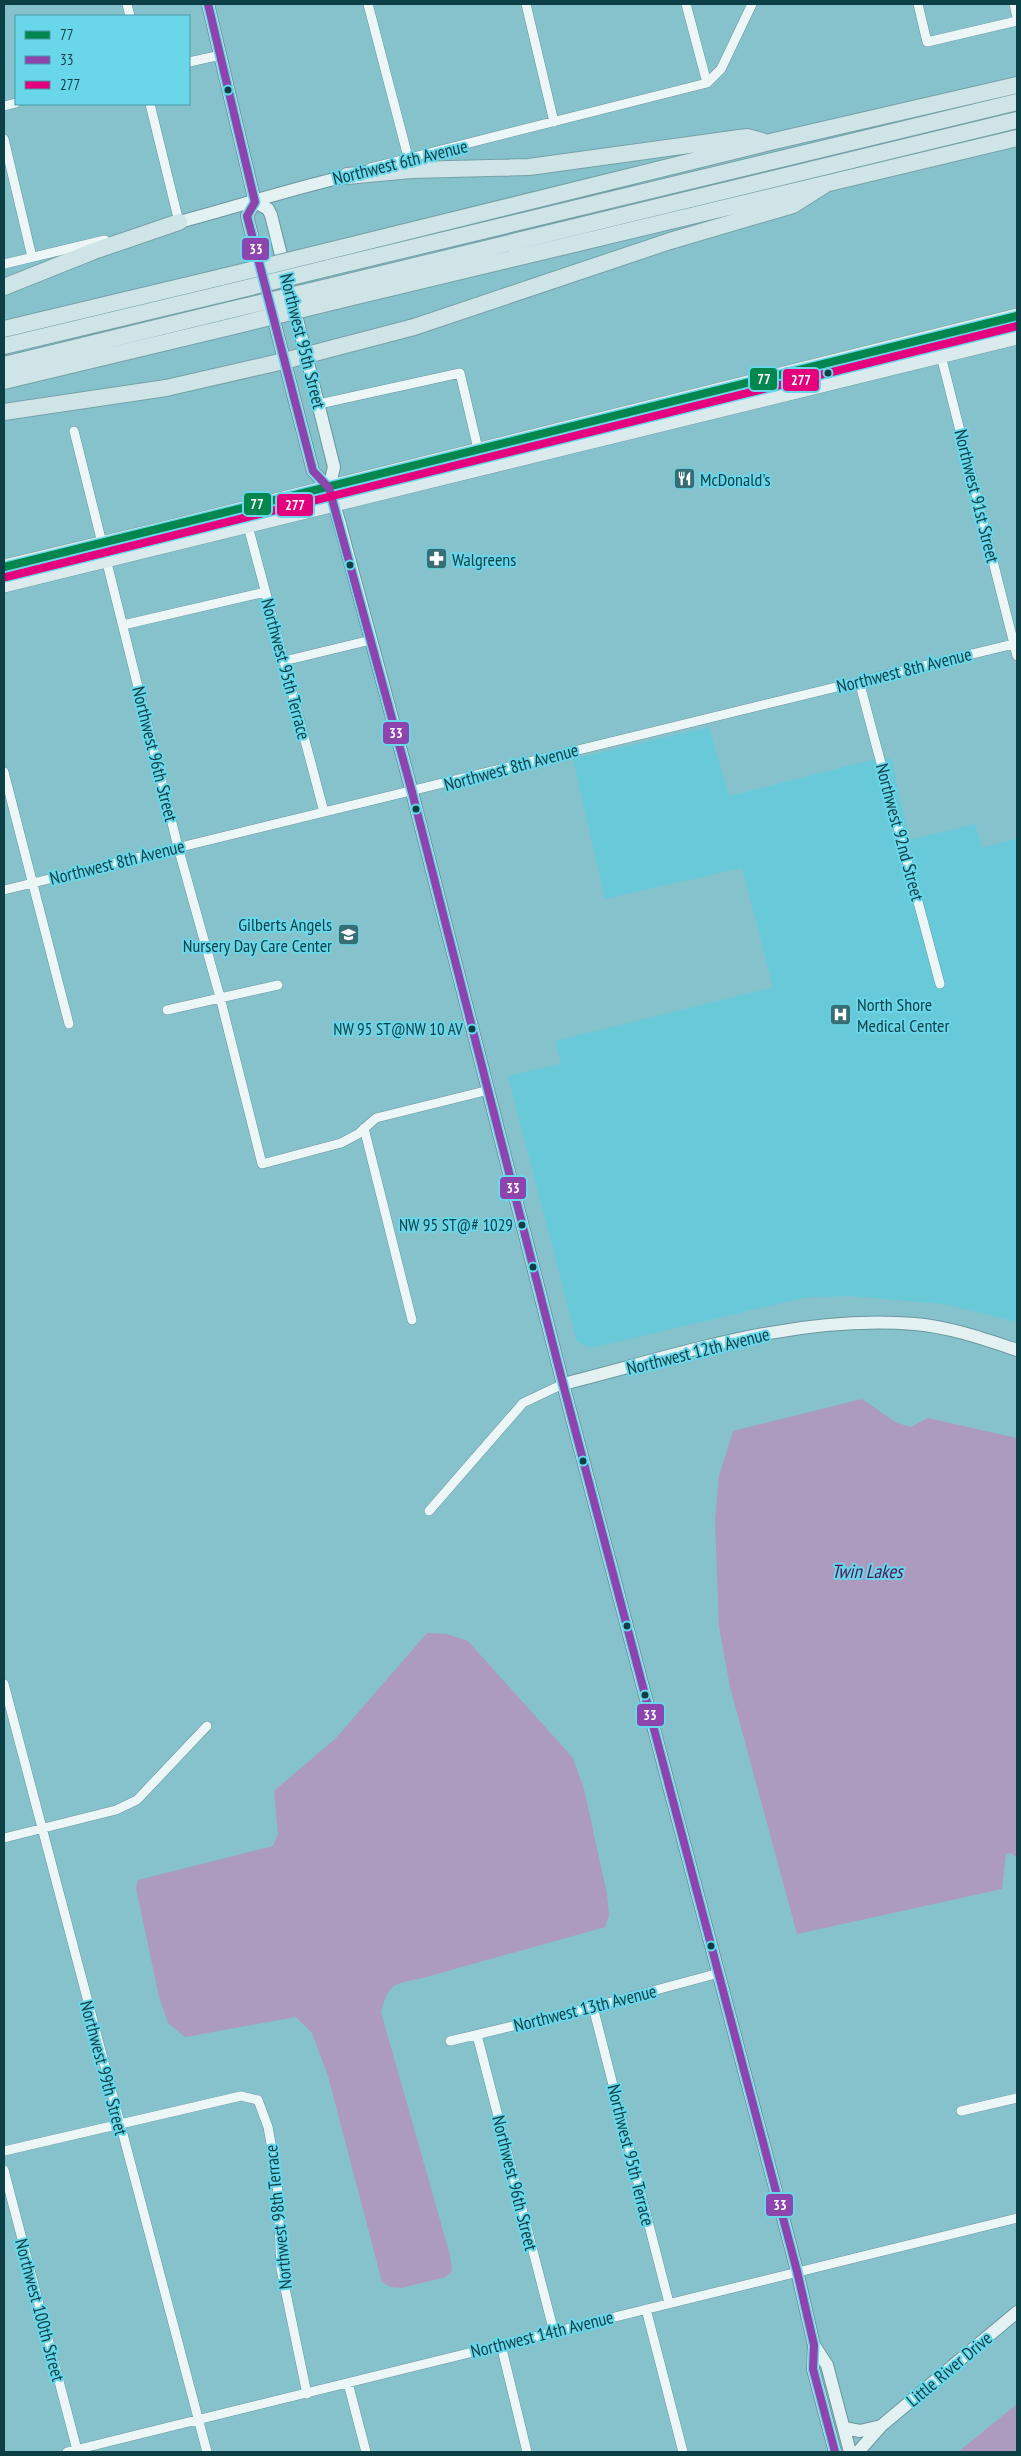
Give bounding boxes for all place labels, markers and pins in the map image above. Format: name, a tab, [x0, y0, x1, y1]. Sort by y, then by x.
unlabelled marker	[223, 85, 233, 95]
unlabelled marker	[823, 368, 833, 378]
restaurant icon: McDonald's	[672, 467, 696, 491]
place label: McDonald's	[700, 468, 771, 491]
pharmacy icon: Walgreens	[424, 547, 448, 571]
place label: Walgreens	[452, 548, 516, 571]
unlabelled marker	[345, 560, 355, 570]
unlabelled marker	[411, 804, 421, 814]
place label: Gilberts Angels Nursery Day Care Center	[183, 913, 332, 957]
school or university icon: Gilberts Angels Nursery Day Care Center	[336, 922, 360, 946]
place label: North Shore Medical Center	[857, 993, 950, 1037]
hospital icon: North Shore Medical Center	[829, 1002, 853, 1026]
place label: NW 95 ST@NW 10 AV	[333, 1018, 463, 1040]
marker: NW 95 ST@NW 10 AV	[467, 1024, 477, 1034]
place label: NW 95 ST@# 1029	[399, 1214, 513, 1236]
marker: NW 95 ST@# 1029	[517, 1220, 527, 1230]
unlabelled marker	[528, 1262, 538, 1272]
unlabelled marker	[578, 1456, 588, 1466]
unlabelled marker	[622, 1621, 632, 1631]
unlabelled marker	[640, 1690, 650, 1700]
unlabelled marker	[706, 1941, 716, 1951]

